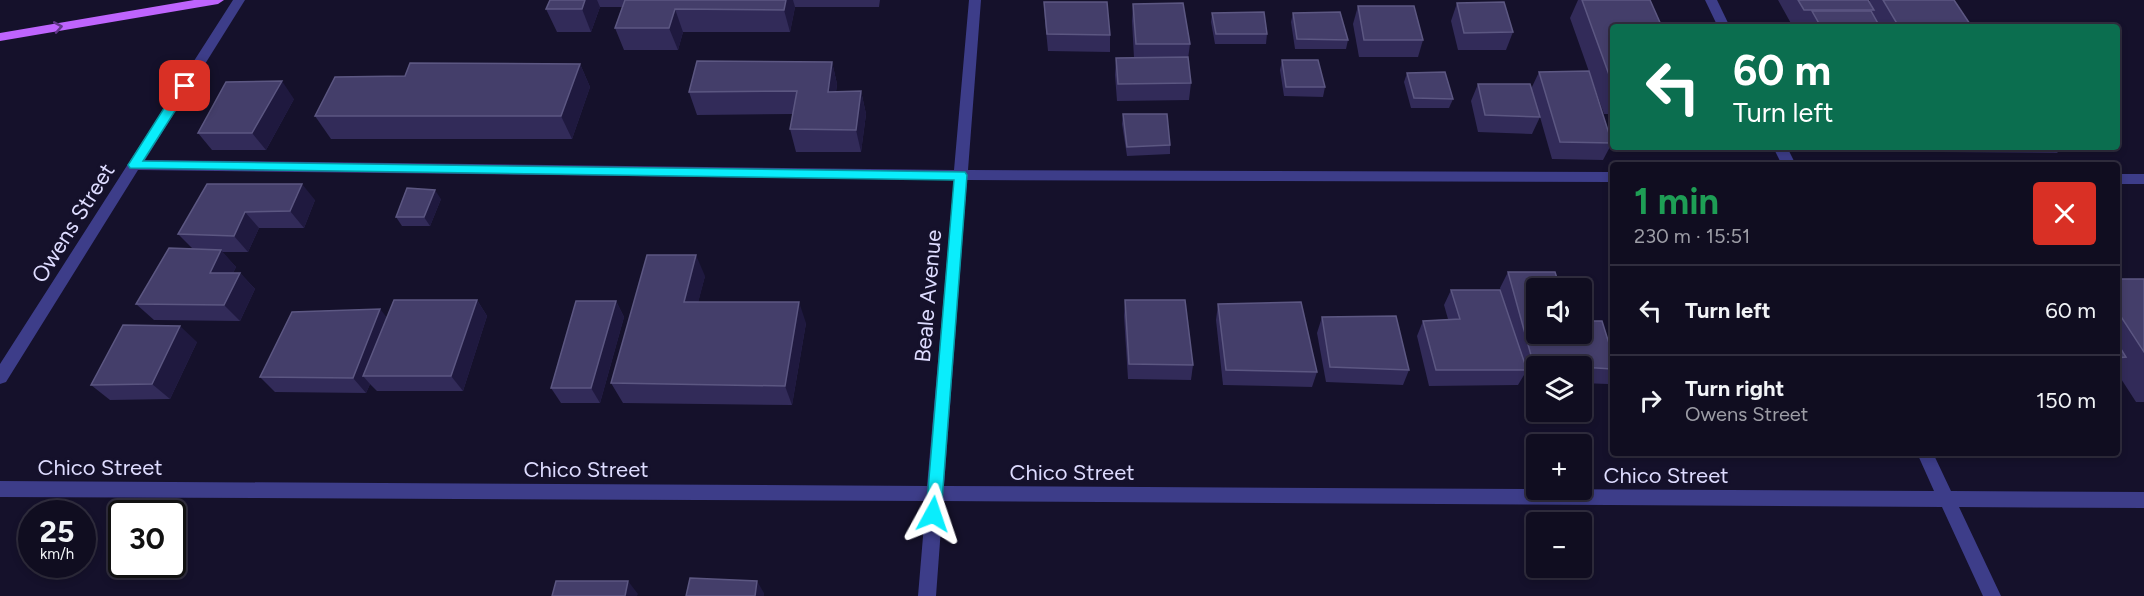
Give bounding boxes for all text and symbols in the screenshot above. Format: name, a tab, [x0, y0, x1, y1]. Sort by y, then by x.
one-way arrow	[53, 22, 62, 34]
text: 60 m	[1733, 45, 1831, 96]
icon: left	[1634, 48, 1712, 126]
pin	[159, 60, 210, 111]
icon: arrive	[168, 69, 201, 102]
text: Turn left	[1733, 96, 1833, 129]
street label: Owens Street	[26, 158, 120, 288]
text: 1 min	[1634, 180, 1719, 223]
button: close	[2033, 182, 2096, 245]
text: 230 m · 15:51	[1634, 224, 1750, 248]
street label: Beale Avenue	[909, 228, 947, 364]
map controls	[1526, 278, 1592, 578]
button: sound	[1526, 278, 1592, 344]
icon: left	[1634, 294, 1667, 327]
text: Turn left	[1685, 297, 1771, 324]
text: 60 m	[2045, 297, 2096, 324]
button: layers	[1526, 356, 1592, 422]
text: Turn right	[1685, 375, 1784, 402]
icon: right	[1634, 384, 1667, 417]
text: 150 m	[2036, 387, 2096, 414]
text: Owens Street	[1685, 402, 1808, 426]
button: +	[1526, 434, 1592, 500]
street label: Chico Street	[38, 454, 162, 481]
street label: Chico Street	[524, 456, 648, 483]
street label: Chico Street	[1010, 459, 1134, 486]
street label: Chico Street	[1604, 462, 1728, 489]
position arrow	[901, 482, 965, 546]
speed limit sign: 30	[108, 500, 186, 578]
button: −	[1526, 512, 1592, 578]
text: 25	[40, 513, 74, 550]
text: km/h	[40, 545, 74, 563]

